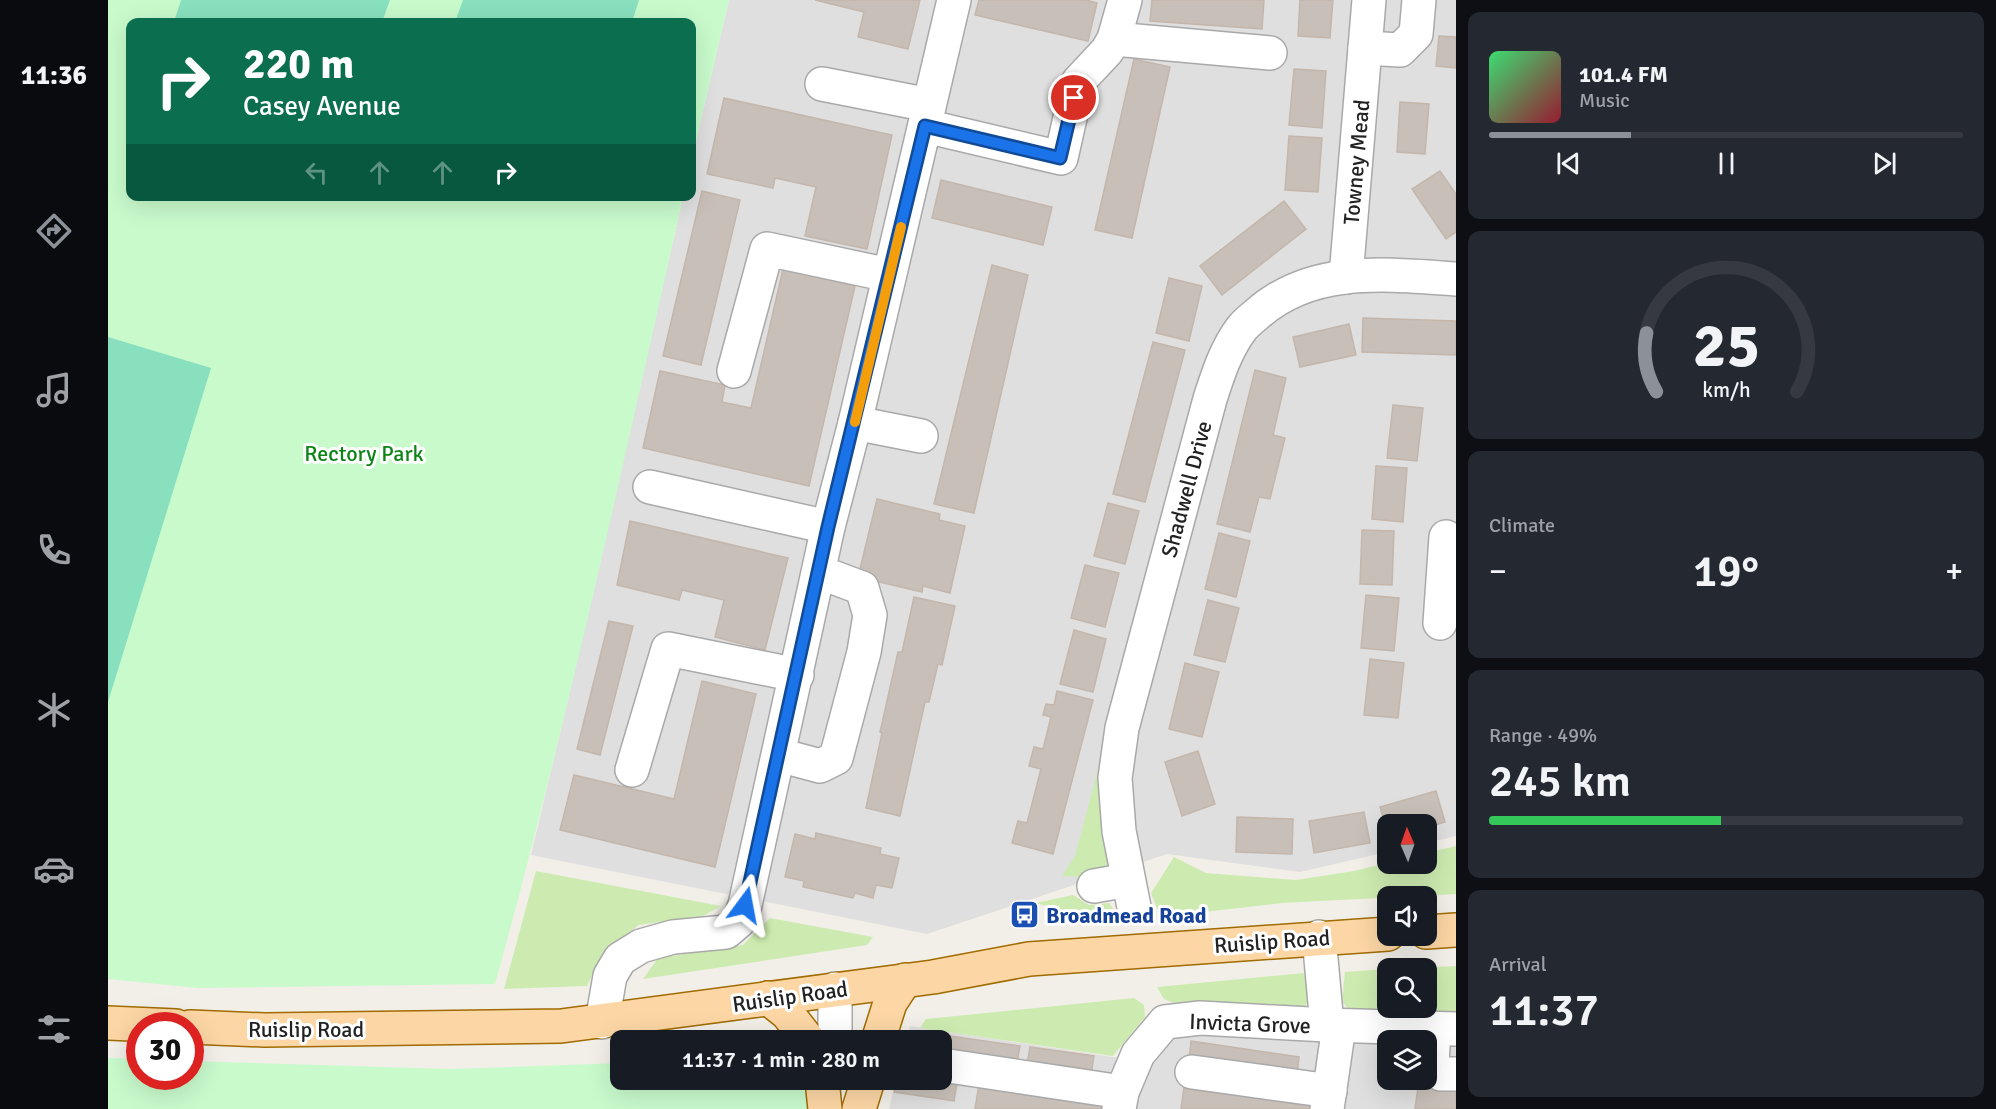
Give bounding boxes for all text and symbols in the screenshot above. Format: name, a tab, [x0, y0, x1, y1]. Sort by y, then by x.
text: 220 m	[243, 39, 354, 90]
icon: right	[144, 42, 222, 120]
text: 11:36	[21, 59, 87, 92]
text: 101.4 FM	[1579, 61, 1668, 88]
pin	[1048, 72, 1099, 123]
icon: arrive	[1057, 81, 1090, 114]
text: Music	[1579, 88, 1630, 113]
text: Casey Avenue	[243, 90, 401, 123]
street label: Towney Mead	[1338, 98, 1375, 226]
icon: previous	[1552, 147, 1585, 180]
icon: pause	[1710, 147, 1743, 180]
icon: next	[1868, 147, 1901, 180]
icon: left	[300, 156, 333, 189]
icon: ahead	[363, 156, 396, 189]
icon: ahead	[426, 156, 459, 189]
icon: right	[489, 156, 522, 189]
icon: directions	[33, 210, 75, 252]
text: 25	[1692, 307, 1760, 384]
icon: music	[33, 369, 75, 411]
text: km/h	[1702, 378, 1750, 404]
street label: Shadwell Drive	[1155, 418, 1218, 560]
park label: Rectory Park	[304, 440, 424, 467]
text: Climate	[1489, 513, 1555, 538]
icon: phone	[33, 529, 75, 571]
text: 19°	[1693, 544, 1759, 599]
text: −	[1489, 551, 1507, 592]
text: +	[1945, 551, 1963, 592]
icon: climate	[33, 689, 75, 731]
text: Range · 49%	[1489, 723, 1597, 748]
text: 245 km	[1489, 754, 1631, 809]
north arrow	[1377, 814, 1437, 874]
map controls	[1377, 814, 1437, 1090]
icon: car	[33, 848, 75, 890]
position arrow	[713, 873, 777, 937]
button: sound	[1377, 886, 1437, 946]
bus stop icon: Broadmead Road	[1009, 899, 1041, 931]
place label: Broadmead Road	[1046, 902, 1207, 929]
street label: Ruislip Road	[1213, 924, 1331, 959]
text: Arrival	[1489, 952, 1547, 977]
button: search	[1377, 958, 1437, 1018]
street label: Ruislip Road	[731, 975, 849, 1018]
text: 11:37	[1489, 983, 1599, 1038]
icon: filters	[33, 1008, 75, 1050]
street label: Invicta Grove	[1189, 1008, 1311, 1039]
speed limit sign: 30	[126, 1012, 204, 1090]
street label: Ruislip Road	[248, 1016, 364, 1043]
button: layers	[1377, 1030, 1437, 1090]
text: 11:37 · 1 min · 280 m	[682, 1046, 880, 1073]

